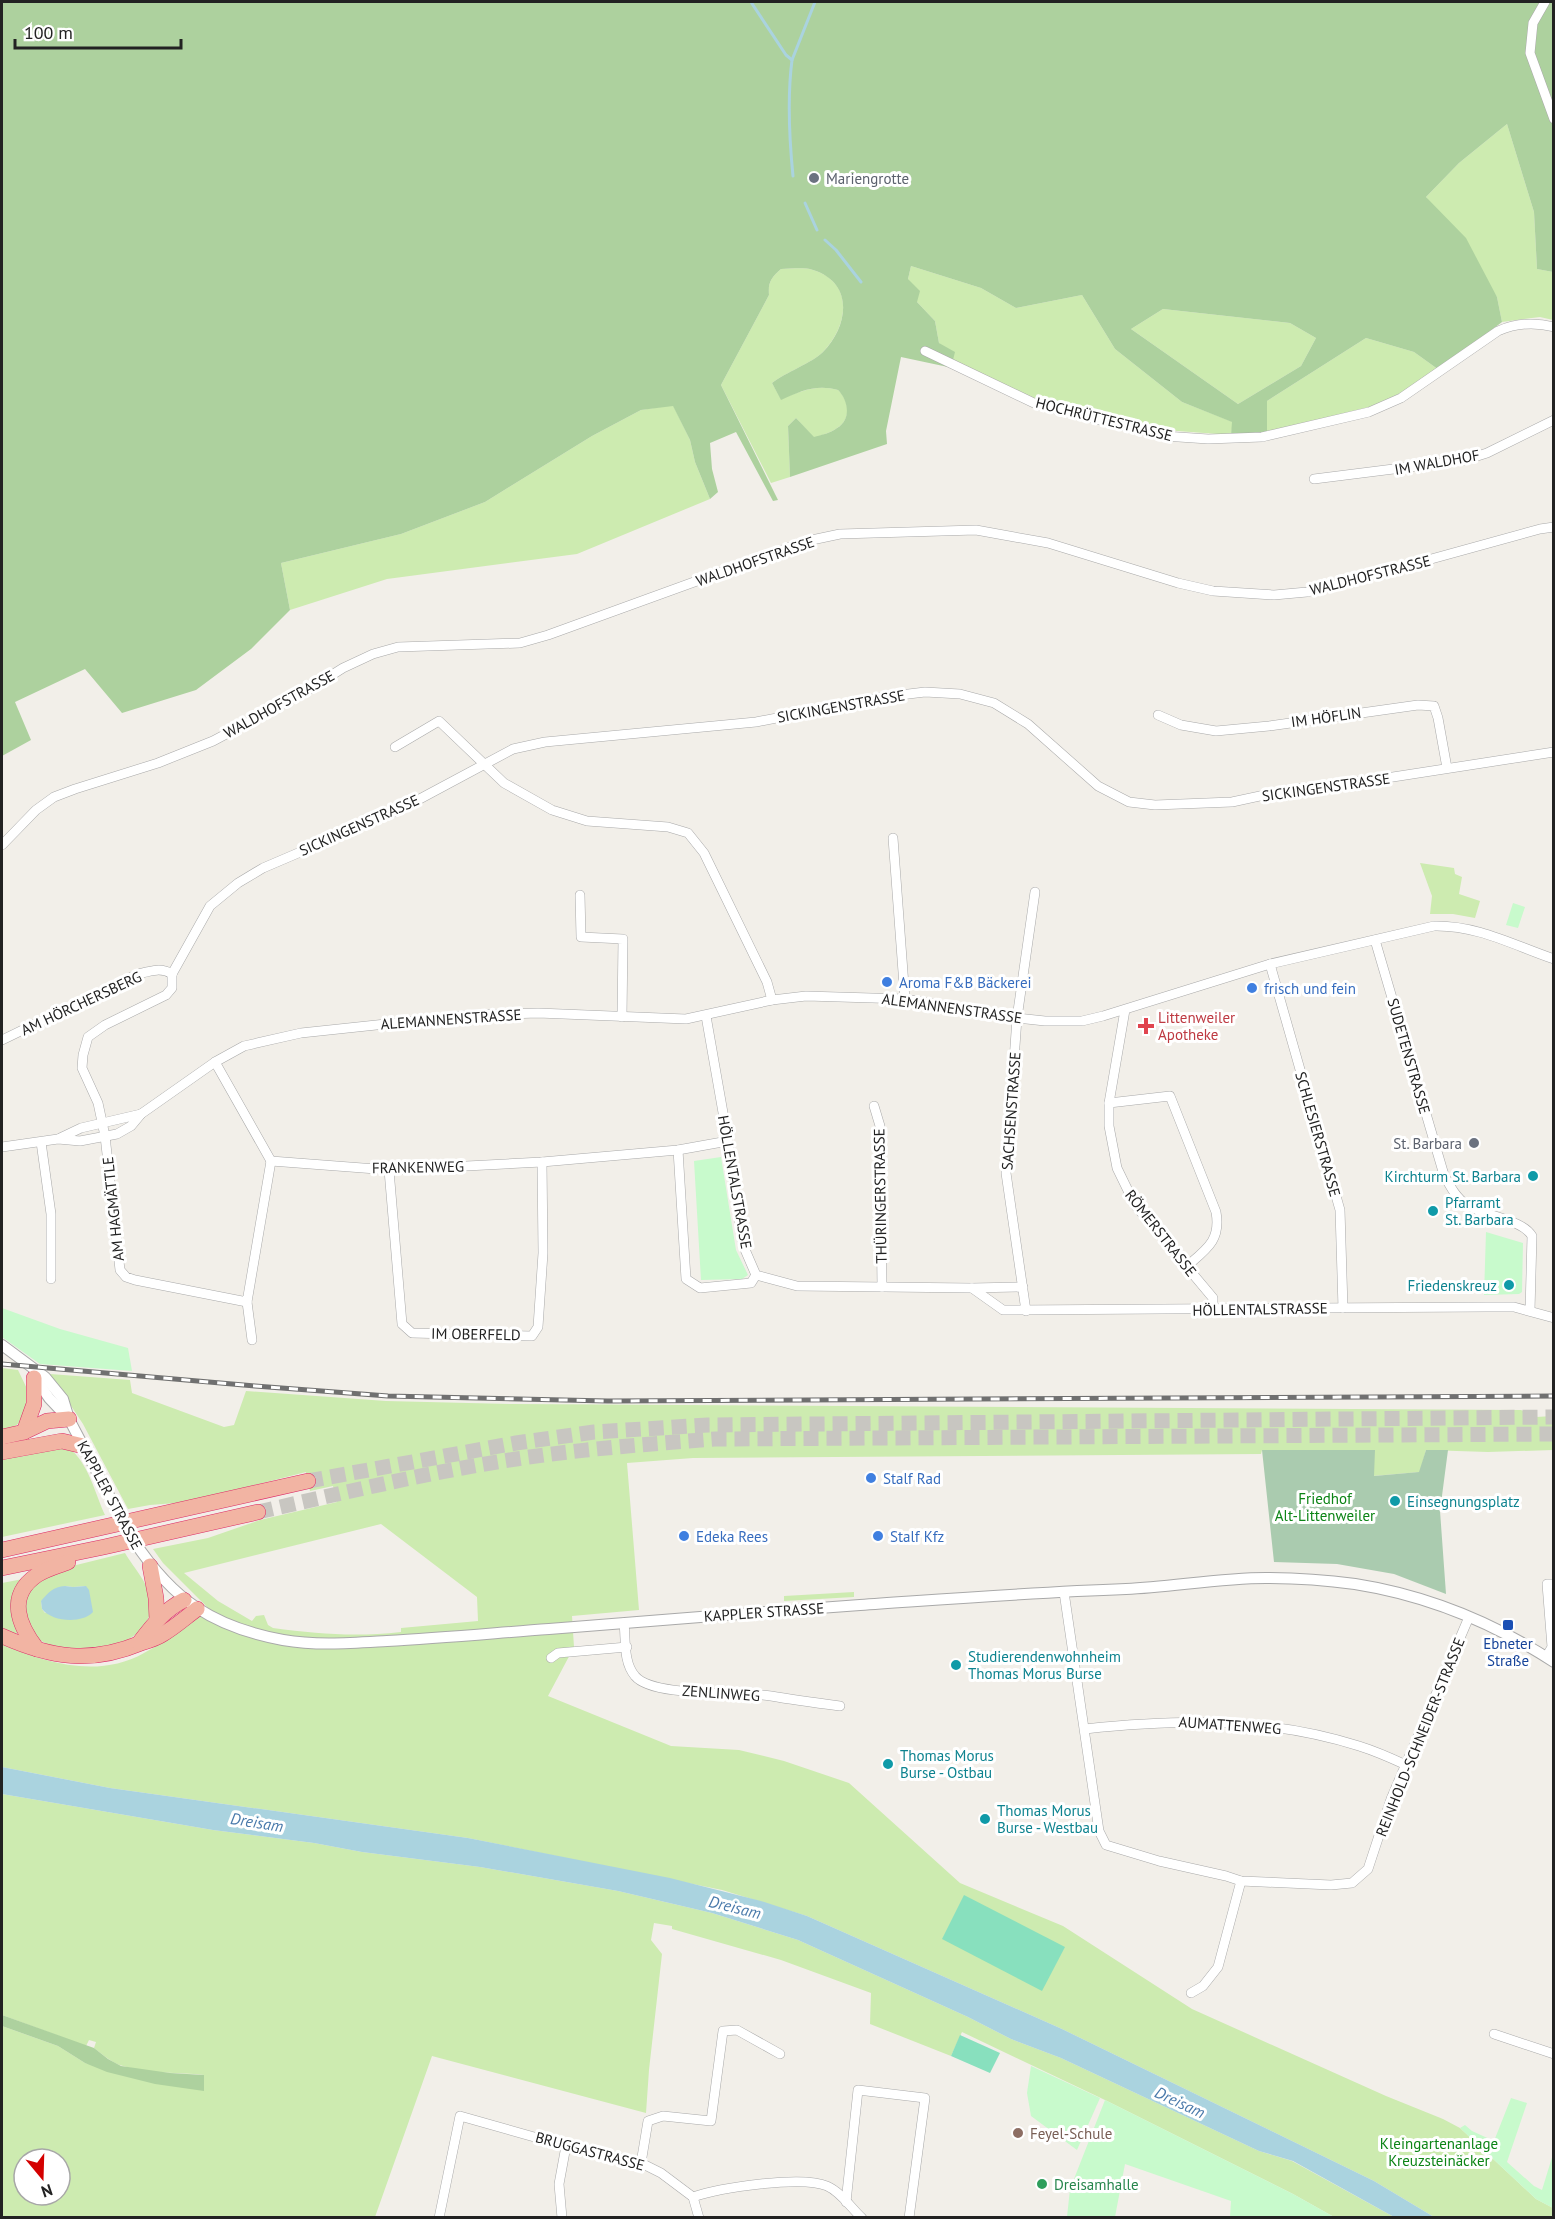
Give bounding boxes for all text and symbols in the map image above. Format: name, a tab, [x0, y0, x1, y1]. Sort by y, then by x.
scale bar	[15, 12, 182, 50]
text: 100 m	[24, 21, 73, 44]
place label: Mariengrotte	[826, 169, 909, 188]
marker: Mariengrotte	[807, 171, 821, 185]
street label: HOCHRÜTTESTRASSE	[1034, 393, 1174, 445]
street label: IM WALDHOF	[1393, 445, 1481, 479]
street label: WALDHOFSTRASSE	[693, 532, 817, 590]
street label: WALDHOFSTRASSE	[1308, 551, 1432, 599]
street label: WALDHOFSTRASSE	[220, 666, 338, 742]
street label: SICKINGENSTRASSE	[776, 685, 906, 727]
street label: IM HÖFLIN	[1290, 703, 1362, 731]
street label: SICKINGENSTRASSE	[1261, 769, 1391, 805]
street label: SICKINGENSTRASSE	[296, 790, 422, 860]
street label: AM HÖRCHERSBERG	[18, 967, 144, 1039]
place label: Aroma F&B Bäckerei	[899, 973, 1032, 992]
marker: Aroma F&B Bäckerei	[880, 975, 894, 989]
place label: frisch und fein	[1264, 979, 1356, 998]
marker: frisch und fein	[1245, 981, 1259, 995]
street label: ALEMANNENSTRASSE	[881, 989, 1023, 1027]
street label: SUDETENSTRASSE	[1383, 996, 1435, 1116]
street label: ALEMANNENSTRASSE	[380, 1005, 522, 1033]
place label: Littenweiler Apotheke	[1158, 1008, 1235, 1044]
marker: Littenweiler Apotheke	[1139, 1019, 1153, 1033]
street label: SACHSENSTRASSE	[997, 1051, 1025, 1171]
street label: SCHLESIERSTRASSE	[1291, 1069, 1345, 1199]
street label: HÖLLENTALSTRASSE	[714, 1114, 756, 1250]
street label: THÜRINGERSTRASSE	[869, 1128, 891, 1264]
place label: St. Barbara	[1393, 1134, 1462, 1153]
marker: St. Barbara	[1467, 1136, 1481, 1150]
street label: AM HAGMÄTTLE	[98, 1156, 128, 1262]
street label: FRANKENWEG	[372, 1157, 464, 1177]
place label: Kirchturm St. Barbara	[1385, 1167, 1521, 1186]
marker: Kirchturm St. Barbara	[1526, 1169, 1540, 1183]
street label: RÖMERSTRASSE	[1121, 1186, 1201, 1280]
place label: Pfarramt St. Barbara	[1445, 1193, 1514, 1229]
marker: Pfarramt St. Barbara	[1426, 1204, 1440, 1218]
place label: Friedenskreuz	[1408, 1276, 1497, 1295]
marker: Friedenskreuz	[1502, 1278, 1516, 1292]
street label: HÖLLENTALSTRASSE	[1192, 1298, 1328, 1320]
street label: IM OBERFELD	[431, 1324, 521, 1344]
street label: KAPPLER STRASSE	[73, 1437, 147, 1553]
place label: Stalf Rad	[883, 1469, 941, 1488]
marker: Stalf Rad	[864, 1471, 878, 1485]
park label: Friedhof Alt-Littenweiler	[1275, 1489, 1375, 1525]
place label: Einsegnungsplatz	[1407, 1492, 1520, 1511]
marker: Einsegnungsplatz	[1388, 1494, 1402, 1508]
place label: Edeka Rees	[696, 1527, 768, 1546]
place label: Stalf Kfz	[890, 1527, 944, 1546]
marker: Edeka Rees	[677, 1529, 691, 1543]
marker: Stalf Kfz	[871, 1529, 885, 1543]
street label: KAPPLER STRASSE	[703, 1598, 825, 1626]
marker: Ebneter Straße	[1501, 1618, 1515, 1632]
place label: Ebneter Straße	[1483, 1634, 1533, 1670]
street label: REINHOLD-SCHNEIDER-STRASSE	[1371, 1635, 1469, 1839]
place label: Studierendenwohnheim Thomas Morus Burse	[968, 1647, 1121, 1683]
marker: Studierendenwohnheim Thomas Morus Burse	[949, 1658, 963, 1672]
street label: ZENLINWEG	[681, 1681, 761, 1705]
street label: AUMATTENWEG	[1178, 1712, 1282, 1738]
place label: Thomas Morus Burse - Ostbau	[900, 1746, 994, 1782]
marker: Thomas Morus Burse - Ostbau	[881, 1757, 895, 1771]
place label: Thomas Morus Burse - Westbau	[997, 1801, 1098, 1837]
water label: Dreisam	[229, 1808, 285, 1836]
marker: Thomas Morus Burse - Westbau	[978, 1812, 992, 1826]
water label: Dreisam	[707, 1891, 763, 1923]
water label: Dreisam	[1152, 2082, 1208, 2122]
place label: Feyel-Schule	[1030, 2124, 1112, 2143]
marker: Feyel-Schule	[1011, 2126, 1025, 2140]
street label: BRUGGASTRASSE	[533, 2127, 647, 2175]
park label: Kleingartenanlage Kreuzsteinäcker	[1380, 2134, 1498, 2170]
north arrow	[12, 2147, 72, 2207]
place label: Dreisamhalle	[1054, 2175, 1139, 2194]
marker: Dreisamhalle	[1035, 2177, 1049, 2191]
text: N	[39, 2180, 55, 2202]

